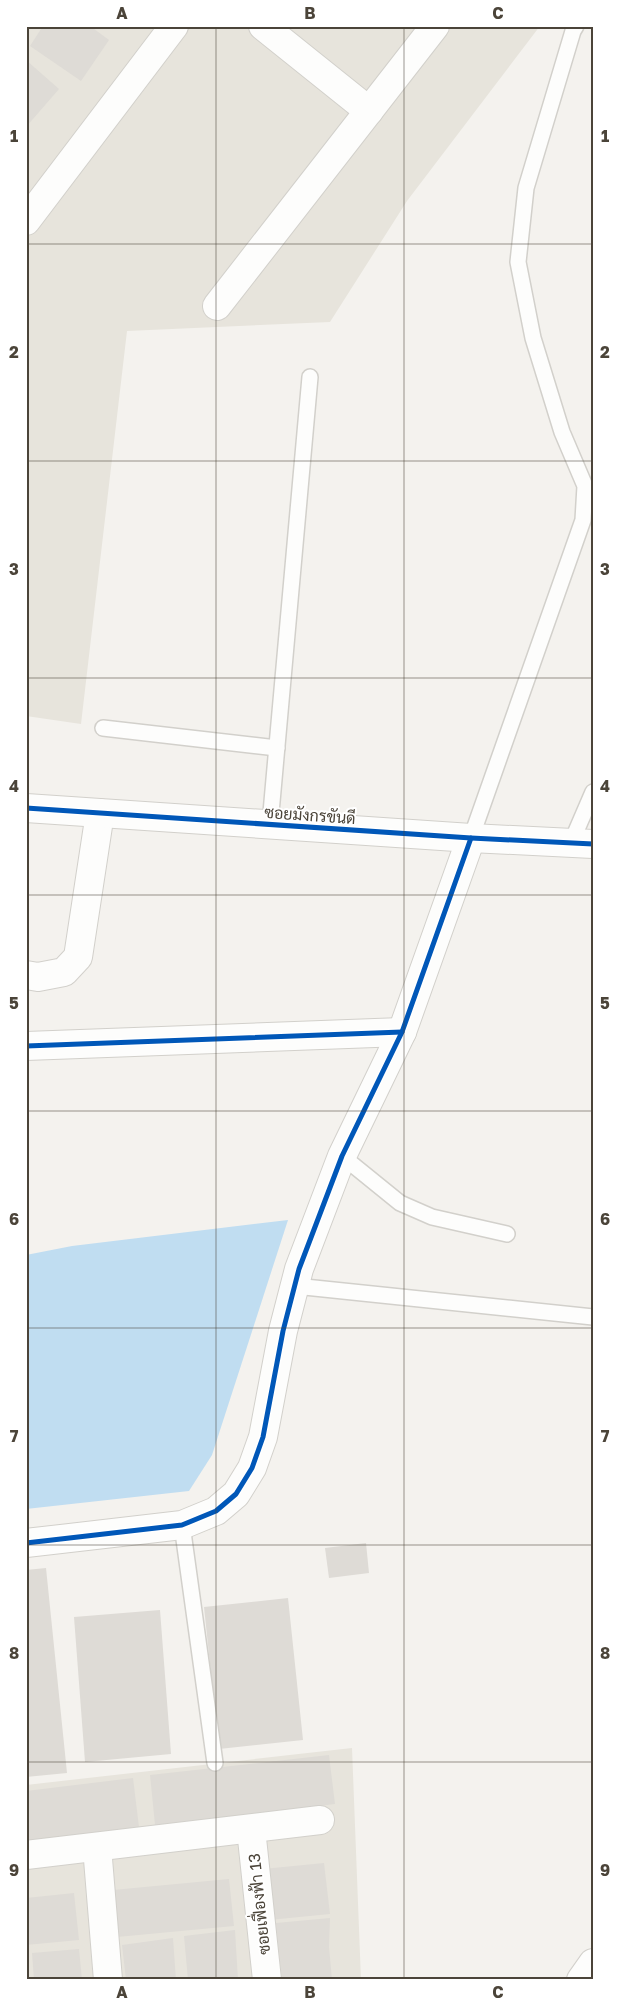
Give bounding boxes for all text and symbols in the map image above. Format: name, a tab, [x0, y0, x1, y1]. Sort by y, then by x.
text: A	[116, 3, 128, 23]
text: B	[304, 3, 316, 23]
text: C	[492, 3, 504, 23]
text: 1	[10, 126, 18, 146]
text: 1	[601, 126, 609, 146]
text: 2	[9, 342, 19, 362]
text: 2	[600, 342, 610, 362]
text: 3	[9, 559, 19, 579]
text: 3	[600, 559, 610, 579]
text: 4	[9, 776, 19, 796]
text: 4	[600, 776, 610, 796]
street label: ซอยมังกรขันดี	[264, 801, 356, 828]
text: 5	[9, 993, 19, 1013]
text: 5	[600, 993, 610, 1013]
text: 6	[9, 1209, 19, 1229]
text: 6	[600, 1209, 610, 1229]
text: 7	[10, 1426, 19, 1446]
text: 7	[601, 1426, 610, 1446]
text: 8	[9, 1643, 19, 1663]
text: 8	[600, 1643, 610, 1663]
street label: ซอยเฟื่องฟ้า 13	[240, 1852, 274, 1956]
text: 9	[9, 1860, 19, 1880]
text: 9	[600, 1860, 610, 1880]
text: A	[116, 1982, 128, 2002]
text: B	[304, 1982, 316, 2002]
text: C	[492, 1982, 504, 2002]

